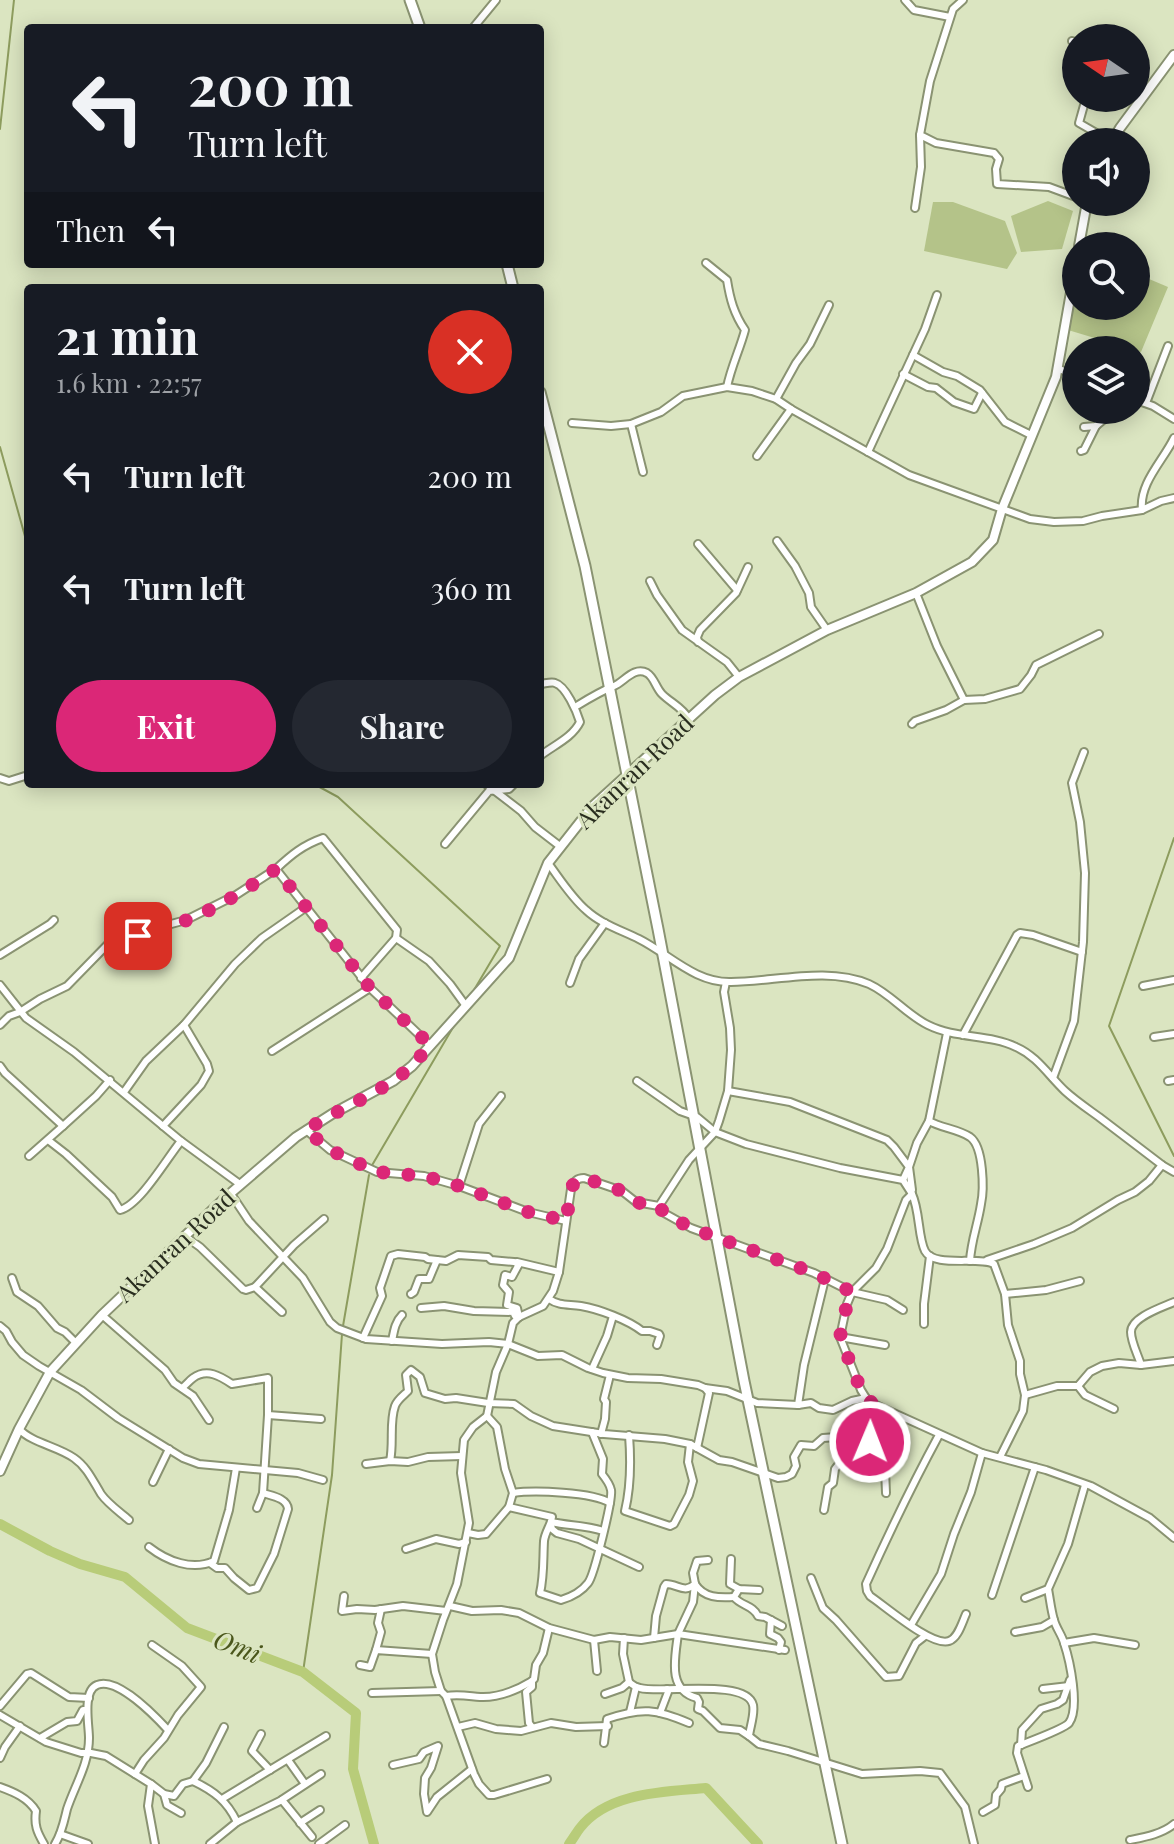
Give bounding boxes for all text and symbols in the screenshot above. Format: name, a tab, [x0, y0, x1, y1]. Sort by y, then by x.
north arrow	[1062, 24, 1150, 112]
map controls	[1062, 24, 1150, 424]
text: 200 m	[188, 46, 353, 121]
icon: left	[56, 56, 160, 160]
text: Turn left	[188, 118, 327, 166]
button: sound	[1062, 128, 1150, 216]
icon: left	[141, 208, 185, 252]
text: Then	[56, 210, 125, 250]
button: search	[1062, 232, 1150, 320]
text: 21 min	[56, 303, 199, 367]
button: close	[428, 310, 512, 394]
button: layers	[1062, 336, 1150, 424]
text: 1.6 km · 22:57	[56, 365, 202, 400]
icon: left	[56, 454, 100, 498]
text: Turn left	[124, 456, 245, 496]
text: 200 m	[428, 456, 512, 496]
icon: left	[56, 566, 100, 610]
text: Turn left	[124, 568, 245, 608]
text: 360 m	[431, 568, 512, 608]
button: Exit	[56, 680, 276, 772]
button: Share	[292, 680, 512, 772]
street label: Akanran Road	[567, 706, 699, 836]
pin	[104, 902, 172, 970]
icon: arrive	[116, 914, 160, 958]
street label: Akanran Road	[107, 1181, 241, 1309]
position arrow	[828, 1400, 912, 1484]
water label: Omi	[209, 1621, 267, 1671]

